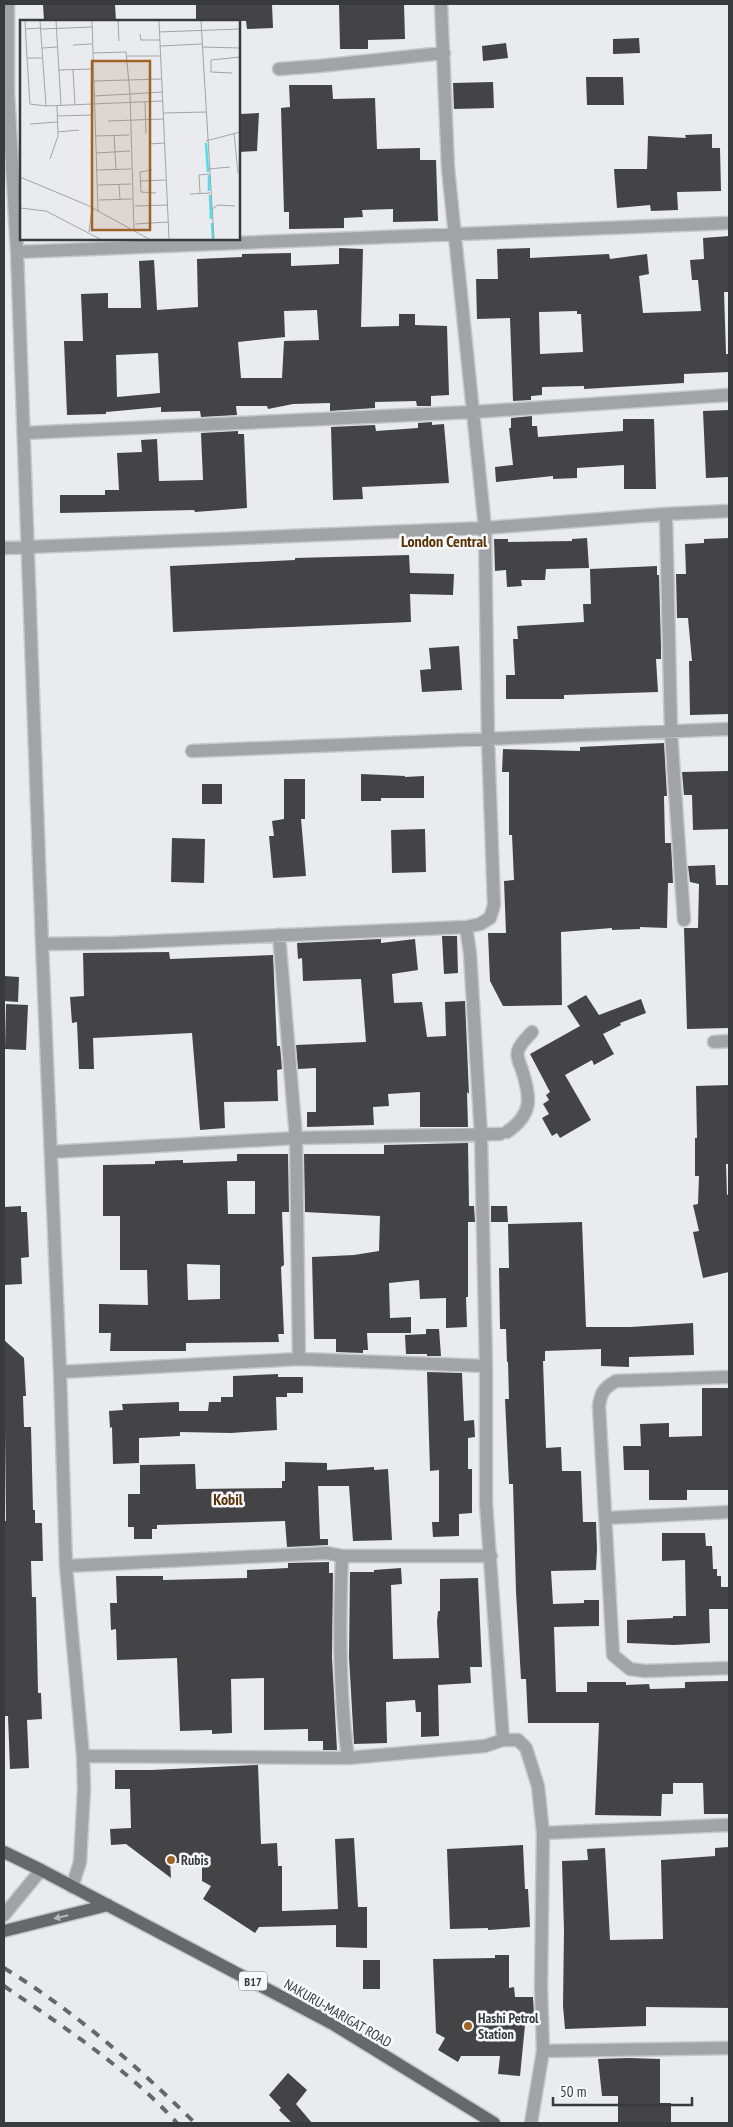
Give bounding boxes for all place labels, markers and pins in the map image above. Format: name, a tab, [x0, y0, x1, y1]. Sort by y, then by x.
place label: Rubis	[181, 1851, 209, 1869]
marker: Rubis	[165, 1854, 177, 1866]
place label: Hashi Petrol Station	[478, 2009, 539, 2043]
marker: Hashi Petrol Station	[462, 2020, 474, 2032]

